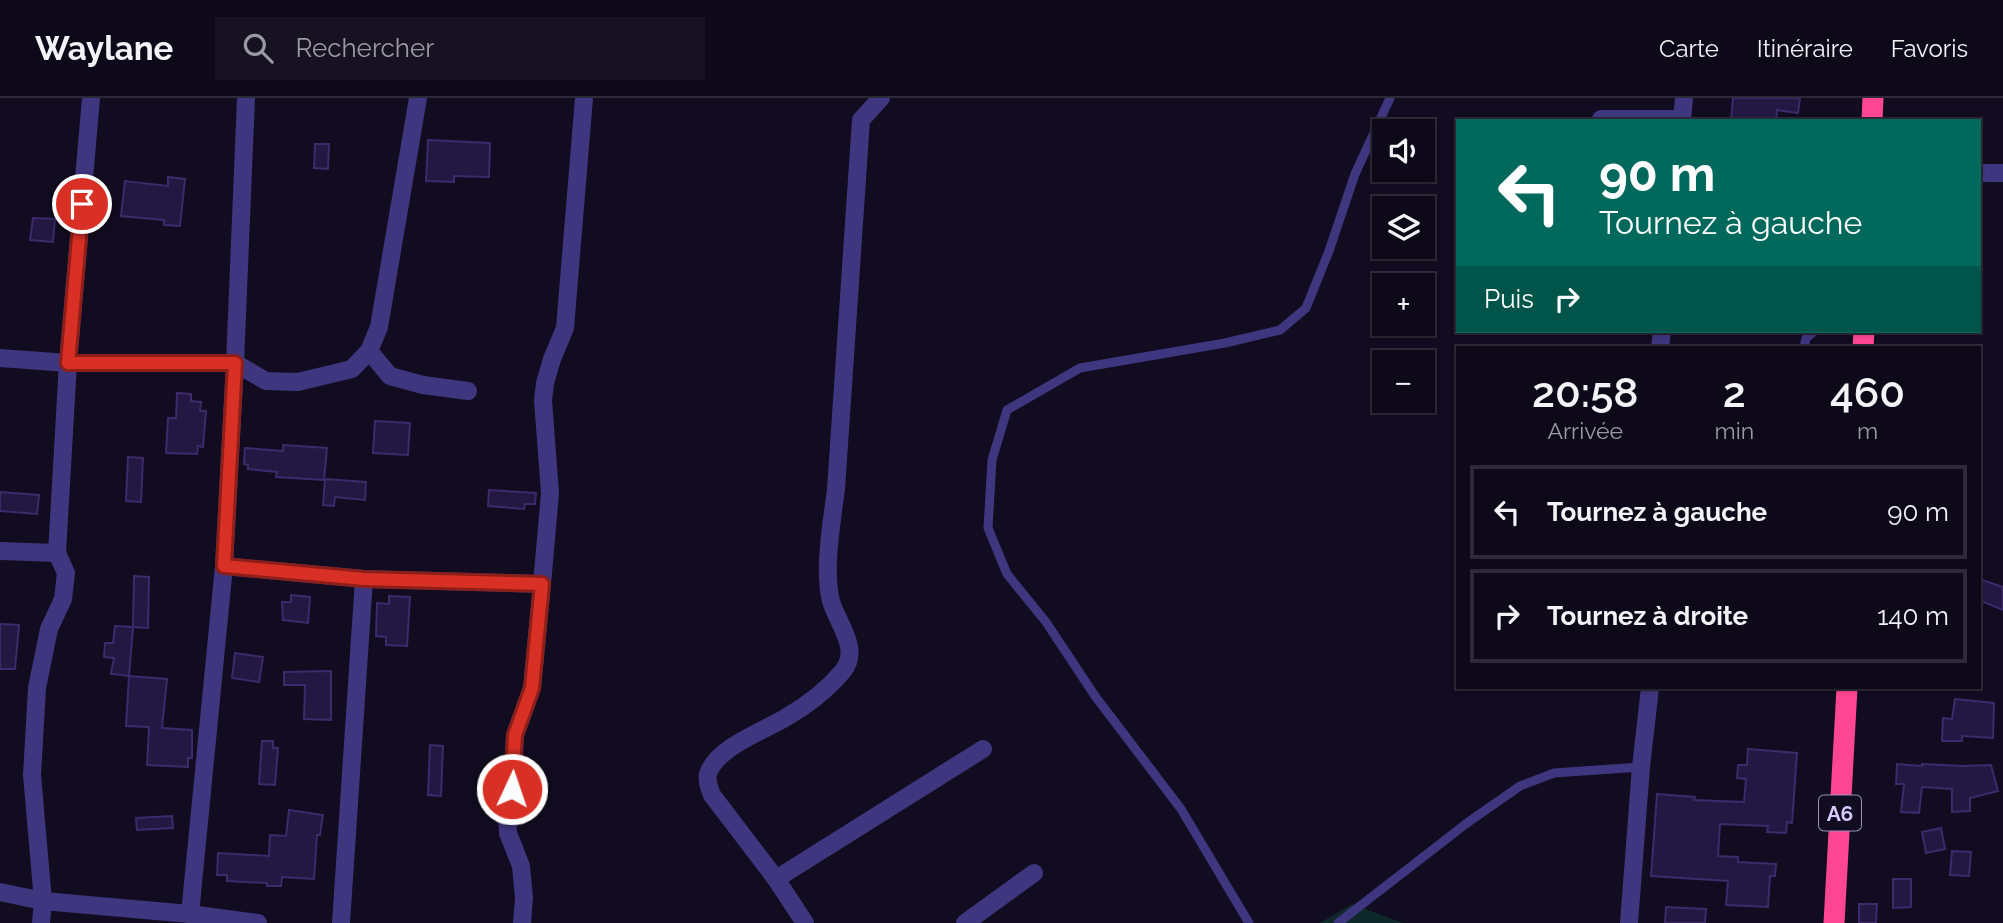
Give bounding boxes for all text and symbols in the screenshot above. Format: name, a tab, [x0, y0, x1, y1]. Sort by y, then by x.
search box	[215, 17, 705, 80]
text: Waylane	[35, 29, 173, 68]
icon: search	[239, 29, 277, 67]
text: Rechercher	[295, 33, 434, 63]
text: Carte	[1659, 34, 1719, 63]
text: Itinéraire	[1757, 34, 1853, 63]
text: Favoris	[1891, 34, 1968, 63]
map controls	[1372, 119, 1435, 413]
button: sound	[1372, 119, 1435, 182]
text: 90 m	[1599, 145, 1715, 202]
icon: left	[1484, 147, 1575, 238]
pin	[52, 174, 112, 234]
icon: arrive	[63, 185, 101, 223]
button: layers	[1372, 196, 1435, 259]
text: Tournez à gauche	[1599, 204, 1862, 241]
button: +	[1372, 273, 1435, 336]
icon: right	[1548, 280, 1586, 318]
text: Puis	[1484, 284, 1534, 314]
button: −	[1372, 350, 1435, 413]
text: 20:58	[1532, 368, 1639, 417]
text: 2	[1723, 368, 1746, 417]
text: 460	[1830, 368, 1905, 417]
text: Arrivée	[1547, 417, 1623, 444]
text: min	[1715, 417, 1754, 444]
text: m	[1857, 417, 1878, 444]
icon: left	[1488, 493, 1526, 531]
text: Tournez à gauche	[1547, 497, 1767, 527]
text: 90 m	[1887, 497, 1949, 527]
icon: right	[1488, 597, 1526, 635]
text: Tournez à droite	[1547, 601, 1748, 631]
text: 140 m	[1877, 601, 1949, 631]
position arrow	[475, 752, 549, 826]
road number: A6	[1819, 796, 1861, 830]

